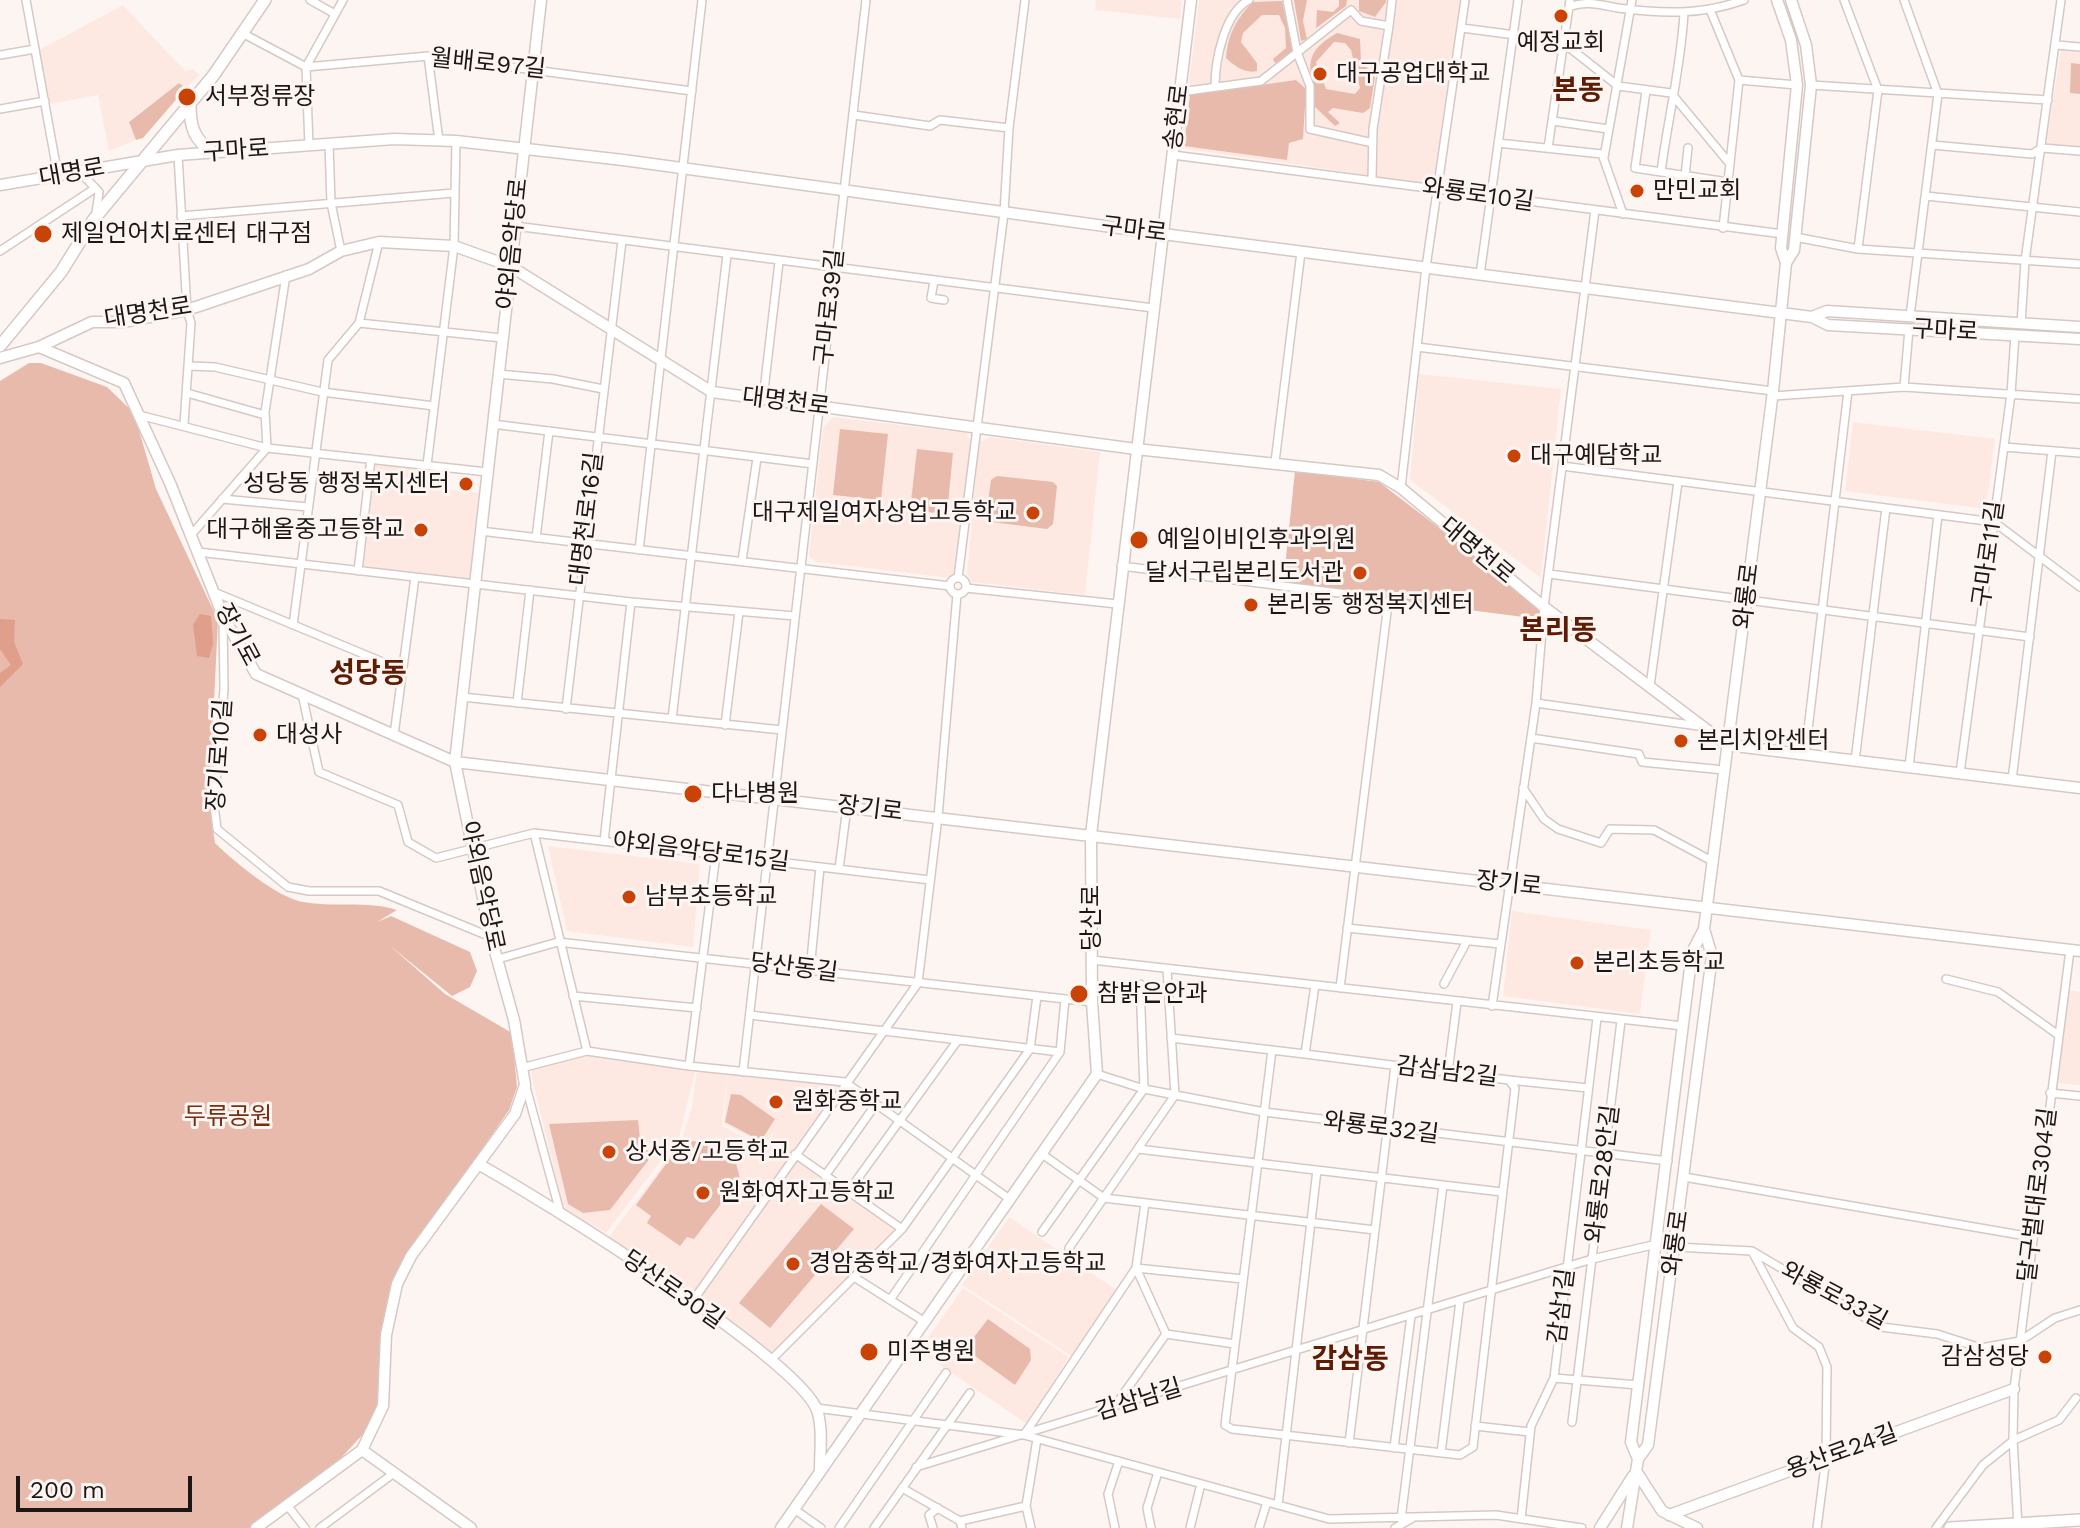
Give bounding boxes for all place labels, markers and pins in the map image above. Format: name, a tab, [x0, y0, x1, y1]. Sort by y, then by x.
marker: 예정교회	[1552, 7, 1570, 25]
place label: 예정교회	[1517, 29, 1605, 57]
place label: 대구공업대학교	[1336, 60, 1491, 88]
marker: 대구공업대학교	[1311, 65, 1329, 83]
place label: 서부정류장	[205, 83, 315, 111]
marker: 서부정류장	[176, 86, 198, 108]
place label: 만민교회	[1653, 177, 1741, 205]
marker: 만민교회	[1628, 182, 1646, 200]
place label: 제일언어치료센터 대구점	[61, 220, 312, 248]
marker: 제일언어치료센터 대구점	[32, 223, 54, 245]
place label: 대구예담학교	[1530, 442, 1662, 470]
marker: 대구예담학교	[1505, 447, 1523, 465]
place label: 성당동 행정복지센터	[243, 470, 450, 498]
marker: 성당동 행정복지센터	[457, 475, 475, 493]
place label: 대구제일여자상업고등학교	[752, 499, 1017, 527]
marker: 대구제일여자상업고등학교	[1024, 504, 1042, 522]
place label: 대구해올중고등학교	[206, 516, 405, 544]
marker: 대구해올중고등학교	[412, 521, 430, 539]
place label: 예일이비인후과의원	[1157, 526, 1356, 554]
marker: 예일이비인후과의원	[1128, 529, 1150, 551]
place label: 달서구립본리도서관	[1145, 559, 1344, 587]
marker: 달서구립본리도서관	[1351, 564, 1369, 582]
place label: 본리동 행정복지센터	[1267, 591, 1474, 619]
marker: 본리동 행정복지센터	[1242, 596, 1260, 614]
place label: 대성사	[276, 721, 342, 749]
marker: 대성사	[251, 726, 269, 744]
place label: 본리치안센터	[1697, 727, 1829, 755]
marker: 본리치안센터	[1672, 732, 1690, 750]
place label: 다나병원	[711, 780, 799, 808]
marker: 다나병원	[682, 783, 704, 805]
place label: 남부초등학교	[645, 883, 777, 911]
marker: 남부초등학교	[620, 888, 638, 906]
place label: 본리초등학교	[1593, 949, 1725, 977]
marker: 본리초등학교	[1568, 954, 1586, 972]
place label: 참밝은안과	[1097, 980, 1207, 1008]
marker: 참밝은안과	[1068, 983, 1090, 1005]
place label: 원화중학교	[792, 1088, 902, 1116]
marker: 원화중학교	[767, 1093, 785, 1111]
place label: 상서중/고등학교	[625, 1138, 790, 1166]
marker: 상서중/고등학교	[600, 1143, 618, 1161]
place label: 원화여자고등학교	[719, 1179, 896, 1207]
marker: 원화여자고등학교	[694, 1184, 712, 1202]
place label: 경암중학교/경화여자고등학교	[809, 1250, 1107, 1278]
marker: 경암중학교/경화여자고등학교	[784, 1255, 802, 1273]
place label: 미주병원	[887, 1338, 975, 1366]
marker: 미주병원	[858, 1341, 880, 1363]
place label: 감삼성당	[1941, 1343, 2029, 1371]
marker: 감삼성당	[2036, 1348, 2054, 1366]

